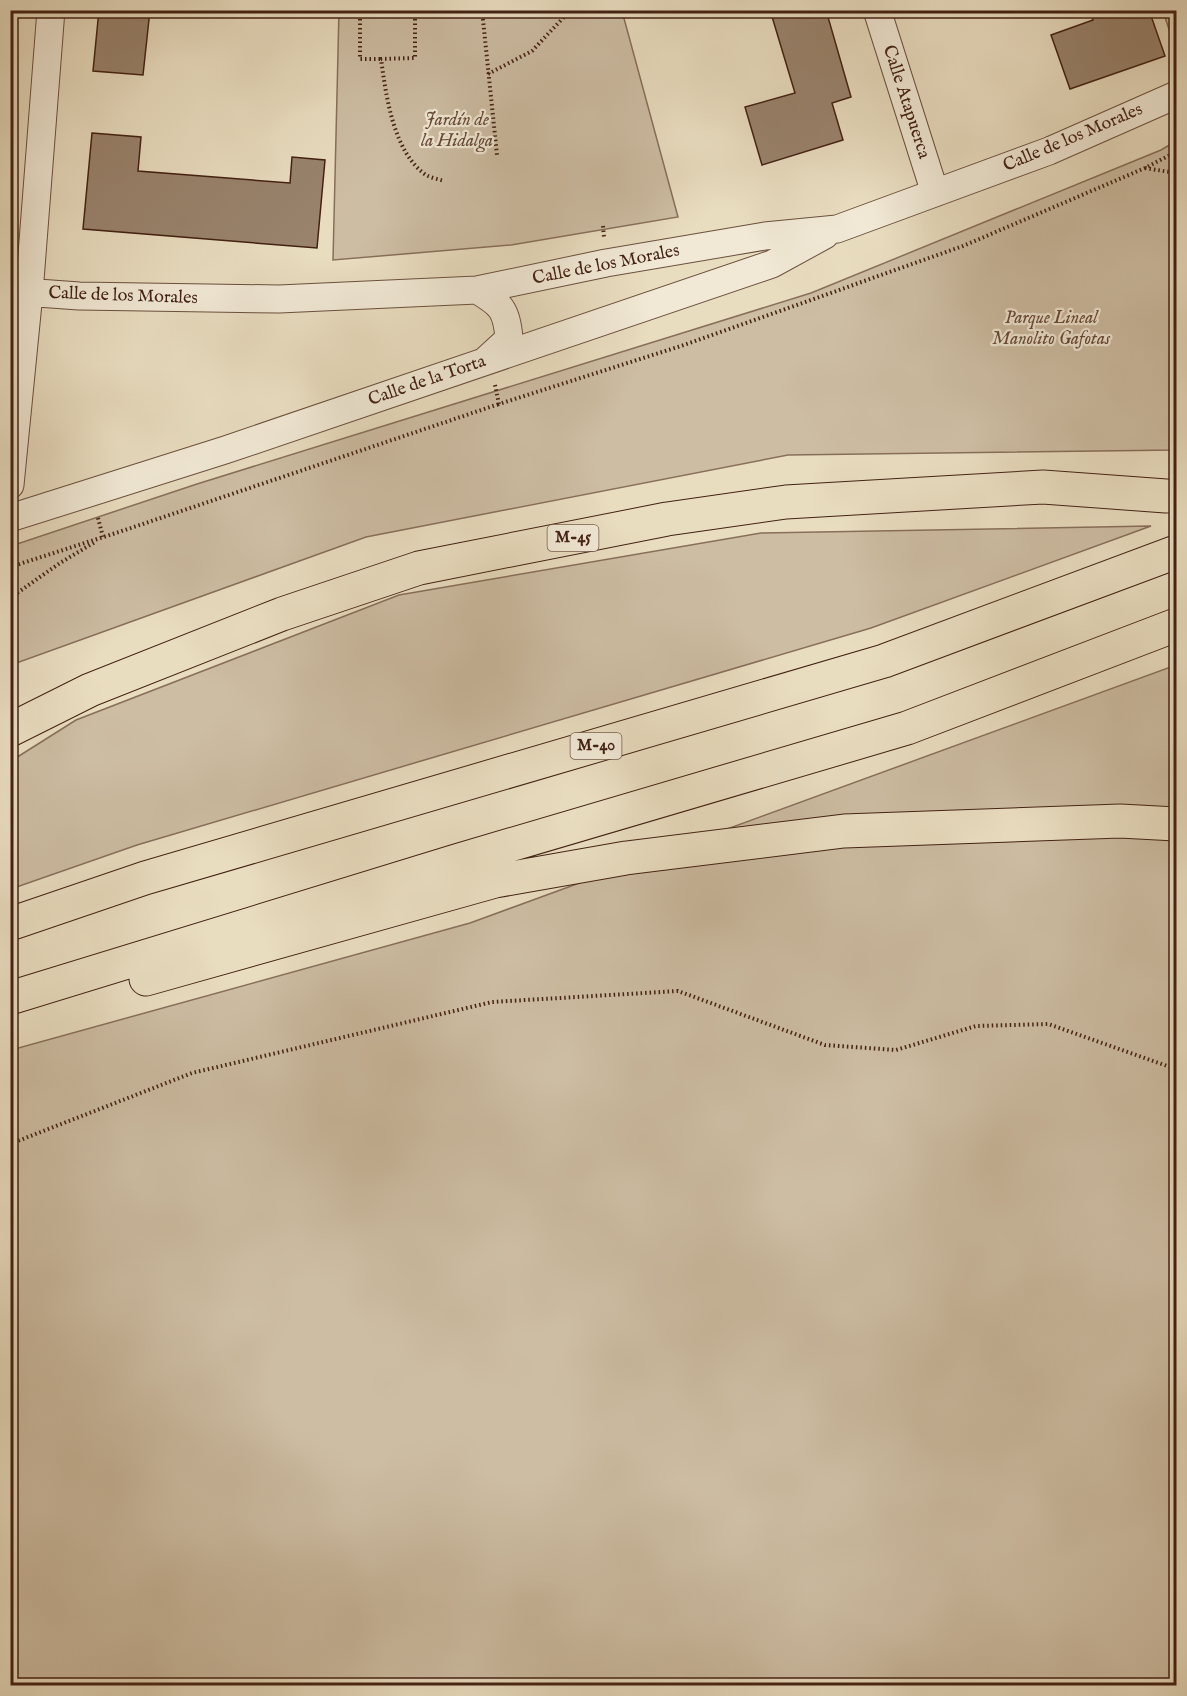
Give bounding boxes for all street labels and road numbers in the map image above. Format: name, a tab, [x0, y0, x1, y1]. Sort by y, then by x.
street label: Calle Atapuerca	[877, 42, 935, 162]
street label: Calle de los Morales	[1000, 98, 1146, 178]
street label: Calle de los Morales	[530, 239, 682, 291]
street label: Calle de los Morales	[48, 282, 198, 310]
street label: Calle de la Torta	[365, 350, 489, 412]
road number: M-45	[548, 525, 598, 551]
road number: M-40	[570, 733, 622, 759]

